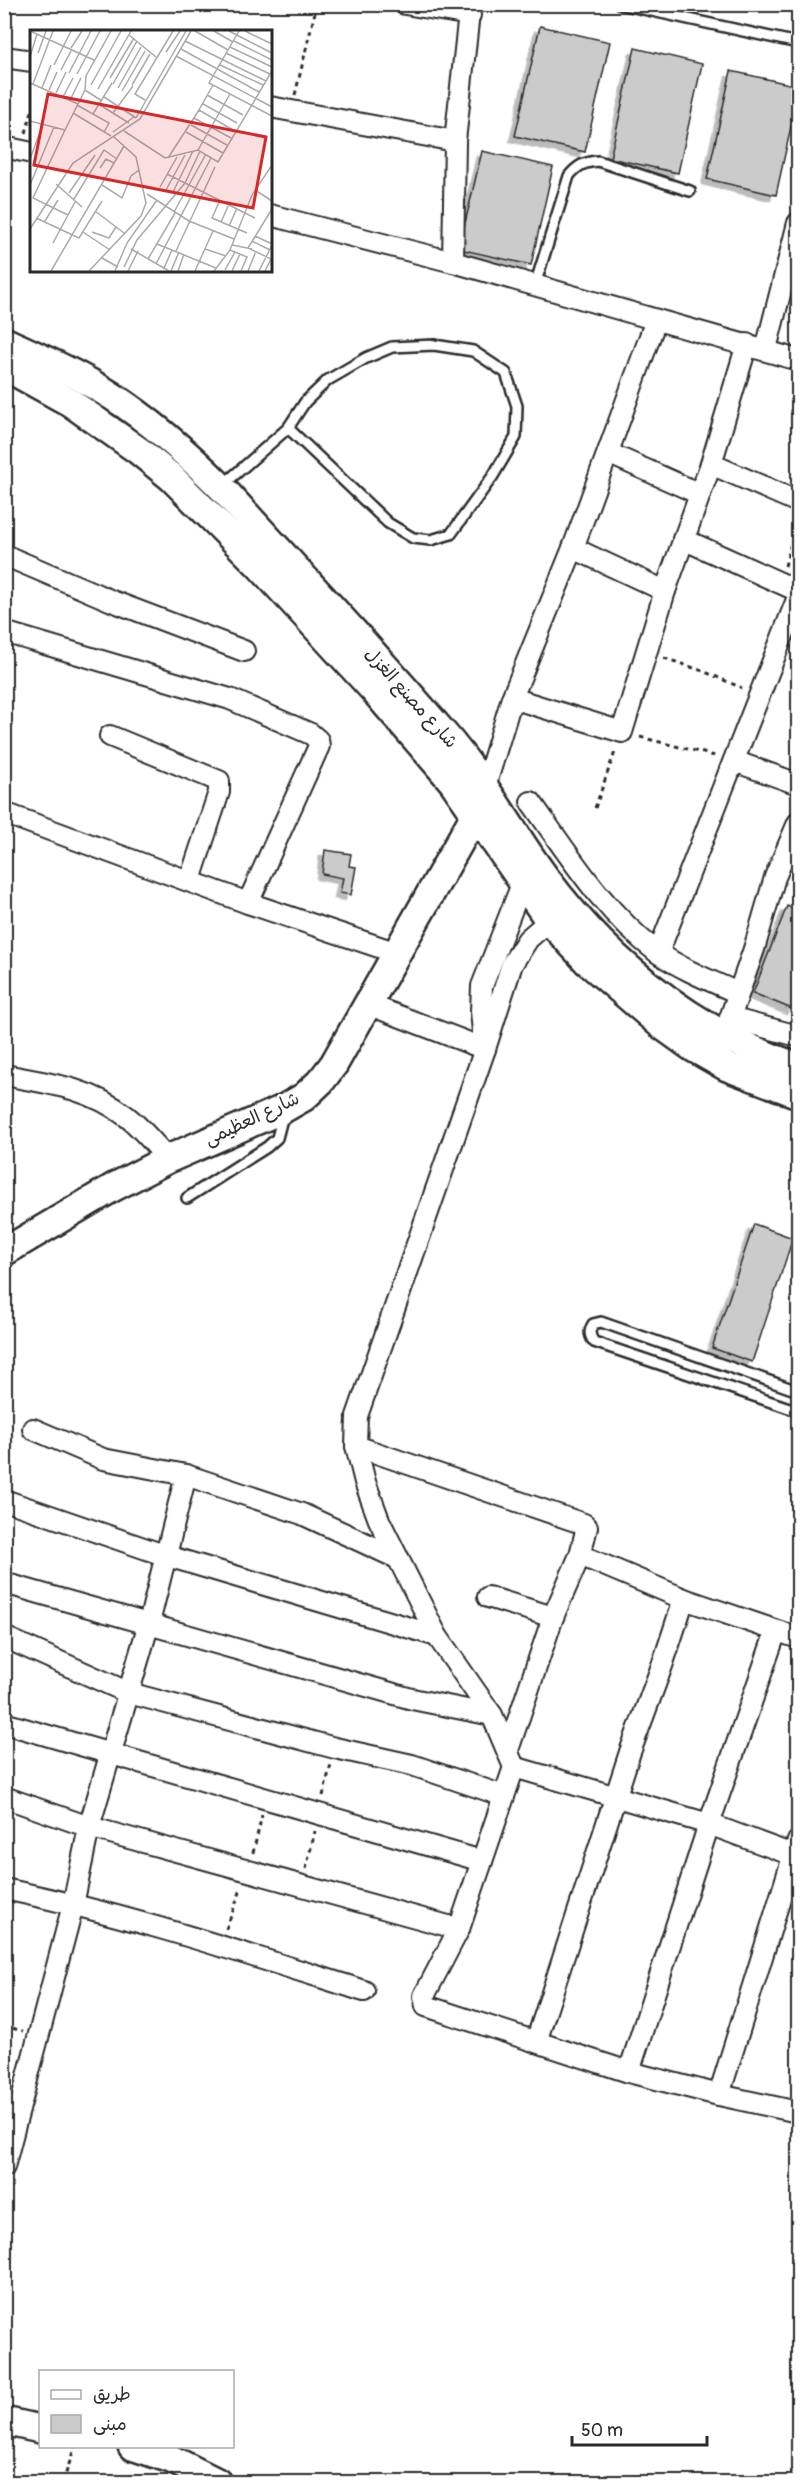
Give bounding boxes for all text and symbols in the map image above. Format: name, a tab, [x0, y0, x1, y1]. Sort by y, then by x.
inset map	[30, 30, 272, 272]
street label: شارع مصنع الغزل	[359, 643, 462, 754]
street label: شارع العظيمى	[201, 1087, 303, 1151]
legend	[39, 2370, 234, 2448]
text: طريق	[93, 2383, 131, 2406]
scale bar	[572, 2409, 707, 2447]
text: مبنى	[93, 2413, 127, 2436]
text: 50 m	[581, 2419, 623, 2442]

